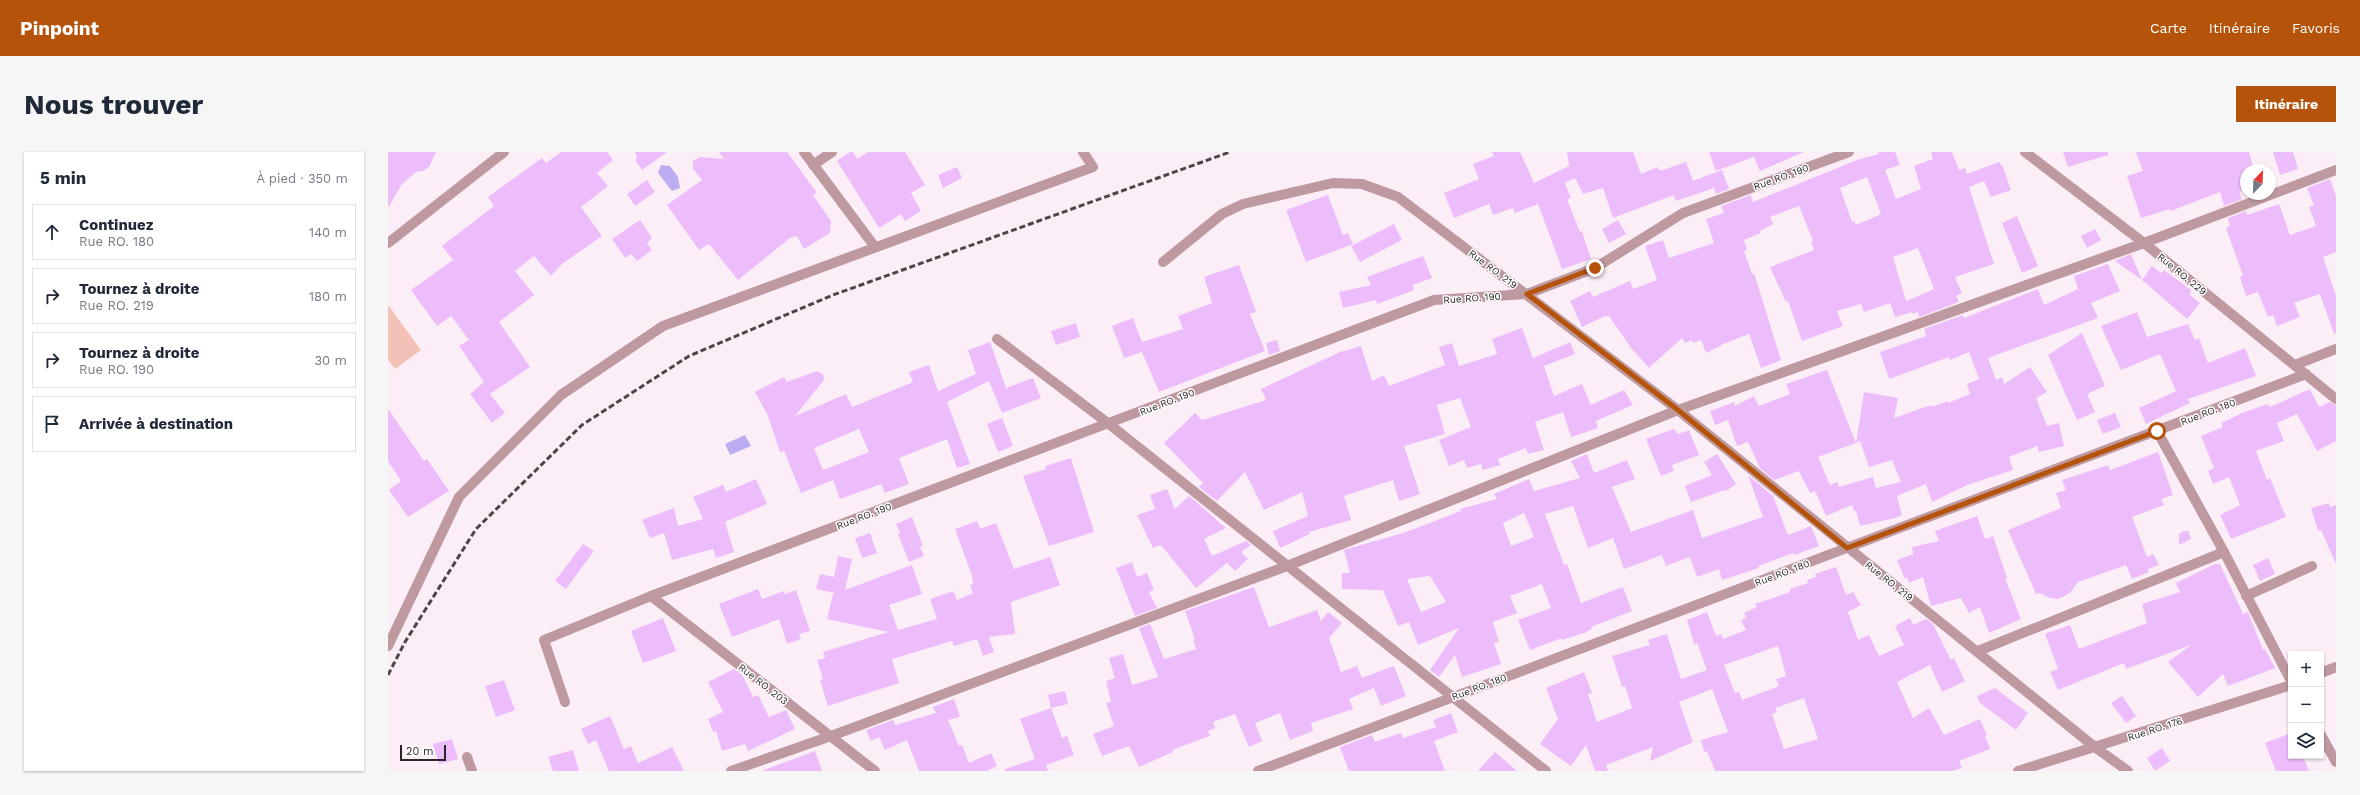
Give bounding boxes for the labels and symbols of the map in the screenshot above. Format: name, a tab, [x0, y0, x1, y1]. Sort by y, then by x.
street label: Rue RO. 190	[1752, 162, 1810, 192]
north arrow	[2240, 164, 2276, 200]
street label: Rue RO. 219	[1467, 247, 1519, 291]
street label: Rue RO. 229	[2155, 251, 2209, 297]
route end	[1586, 259, 1604, 277]
street label: Rue RO. 190	[1443, 290, 1501, 306]
street label: Rue RO. 190	[1138, 387, 1196, 417]
street label: Rue RO. 180	[2179, 397, 2237, 427]
route start	[2148, 422, 2166, 440]
street label: Rue RO. 190	[835, 501, 893, 531]
street label: Rue RO. 180	[1753, 558, 1811, 588]
street label: Rue RO. 219	[1863, 559, 1915, 603]
street label: Rue RO. 203	[736, 661, 790, 707]
street label: Rue RO. 180	[1450, 672, 1508, 702]
street label: Rue RO. 176	[2126, 715, 2184, 743]
scale bar	[400, 743, 446, 762]

